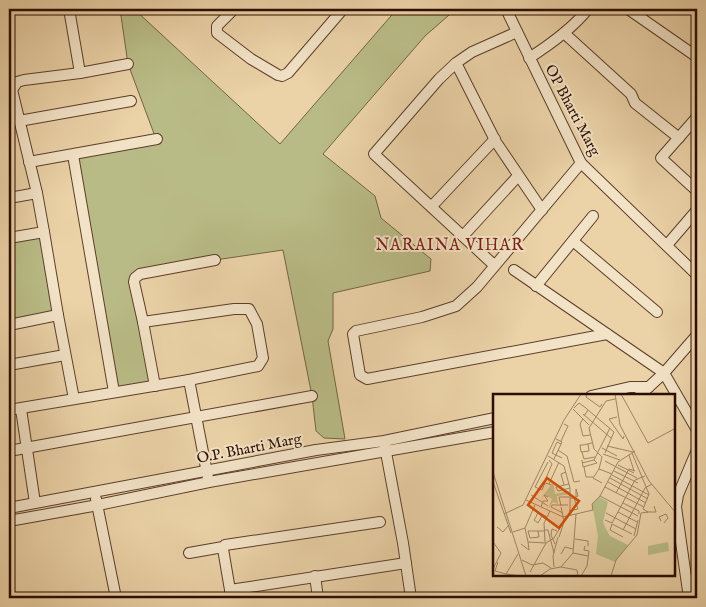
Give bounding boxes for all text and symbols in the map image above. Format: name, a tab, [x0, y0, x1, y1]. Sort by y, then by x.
street label: OP Bharti Marg	[541, 61, 605, 160]
district label: NARAINA VIHAR	[376, 236, 524, 256]
inset map	[493, 394, 676, 577]
street label: O.P. Bharti Marg	[195, 429, 304, 468]

